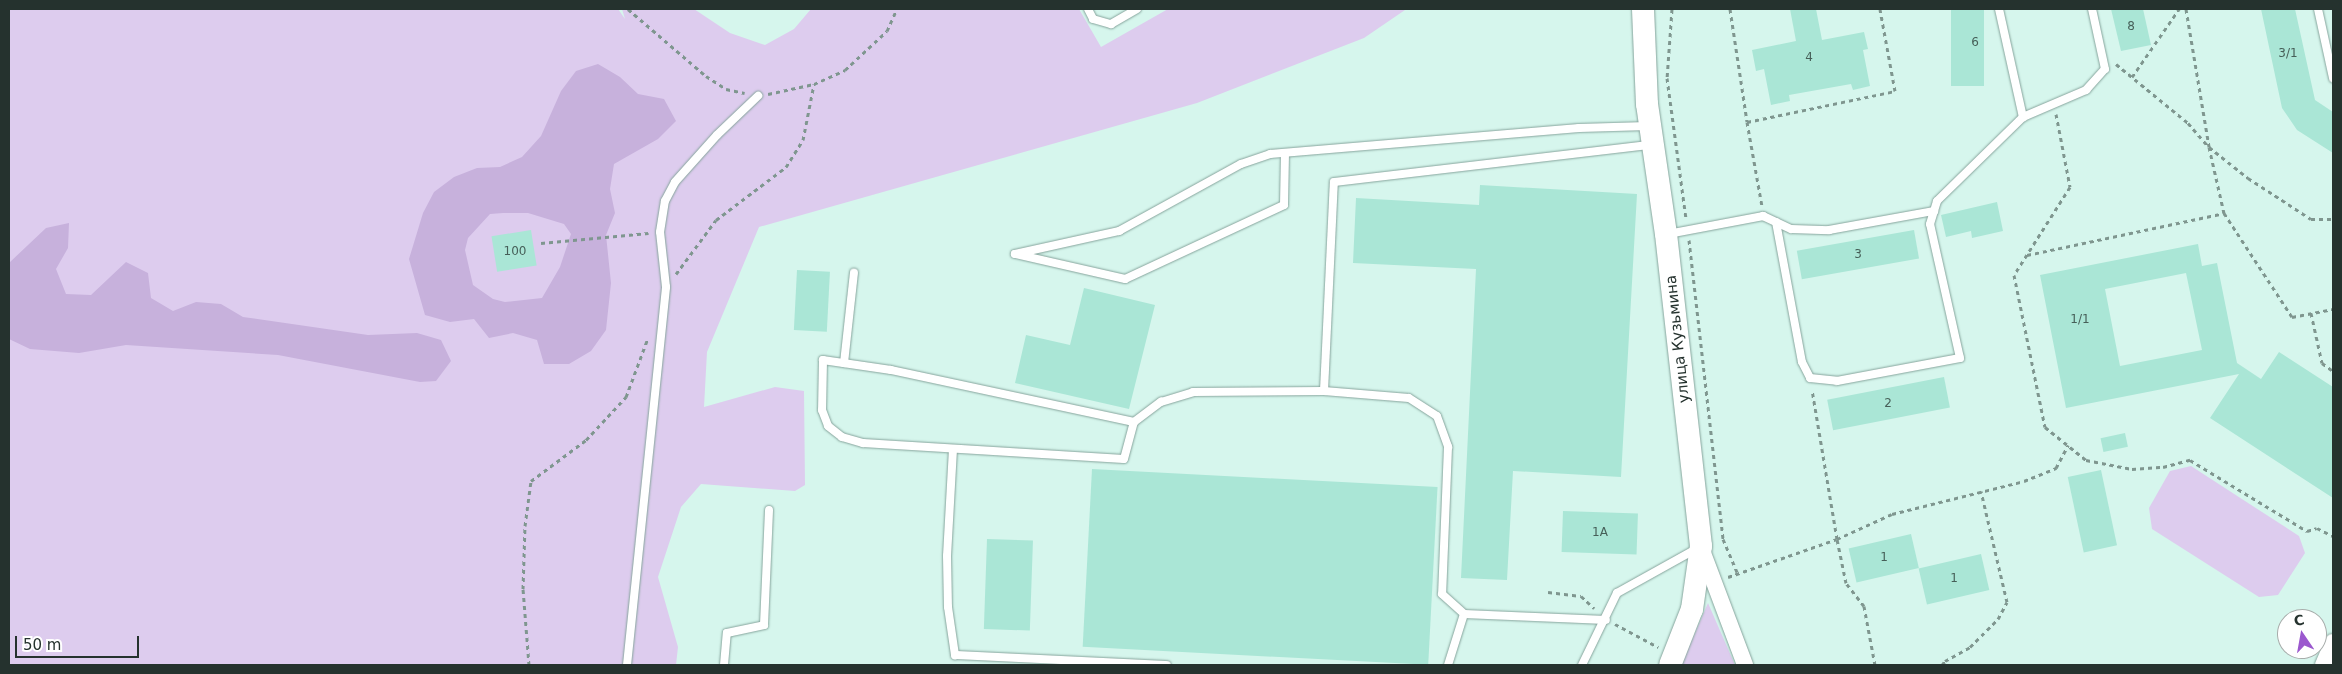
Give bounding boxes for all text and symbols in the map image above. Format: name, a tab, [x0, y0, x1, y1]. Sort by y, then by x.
house number: 8	[2127, 20, 2135, 34]
house number: 6	[1971, 36, 1979, 50]
house number: 3/1	[2278, 47, 2298, 61]
house number: 4	[1805, 51, 1813, 65]
house number: 100	[504, 245, 526, 259]
house number: 3	[1854, 248, 1862, 262]
street label: улица Кузьмина	[1662, 274, 1694, 404]
house number: 1/1	[2070, 313, 2090, 327]
house number: 2	[1884, 397, 1892, 411]
house number: 1А	[1592, 526, 1608, 540]
house number: 1	[1880, 551, 1888, 565]
house number: 1	[1950, 572, 1958, 586]
north arrow	[2277, 609, 2327, 659]
text: С	[2292, 611, 2306, 629]
scale bar	[18, 626, 141, 658]
text: 50 m	[23, 636, 61, 654]

